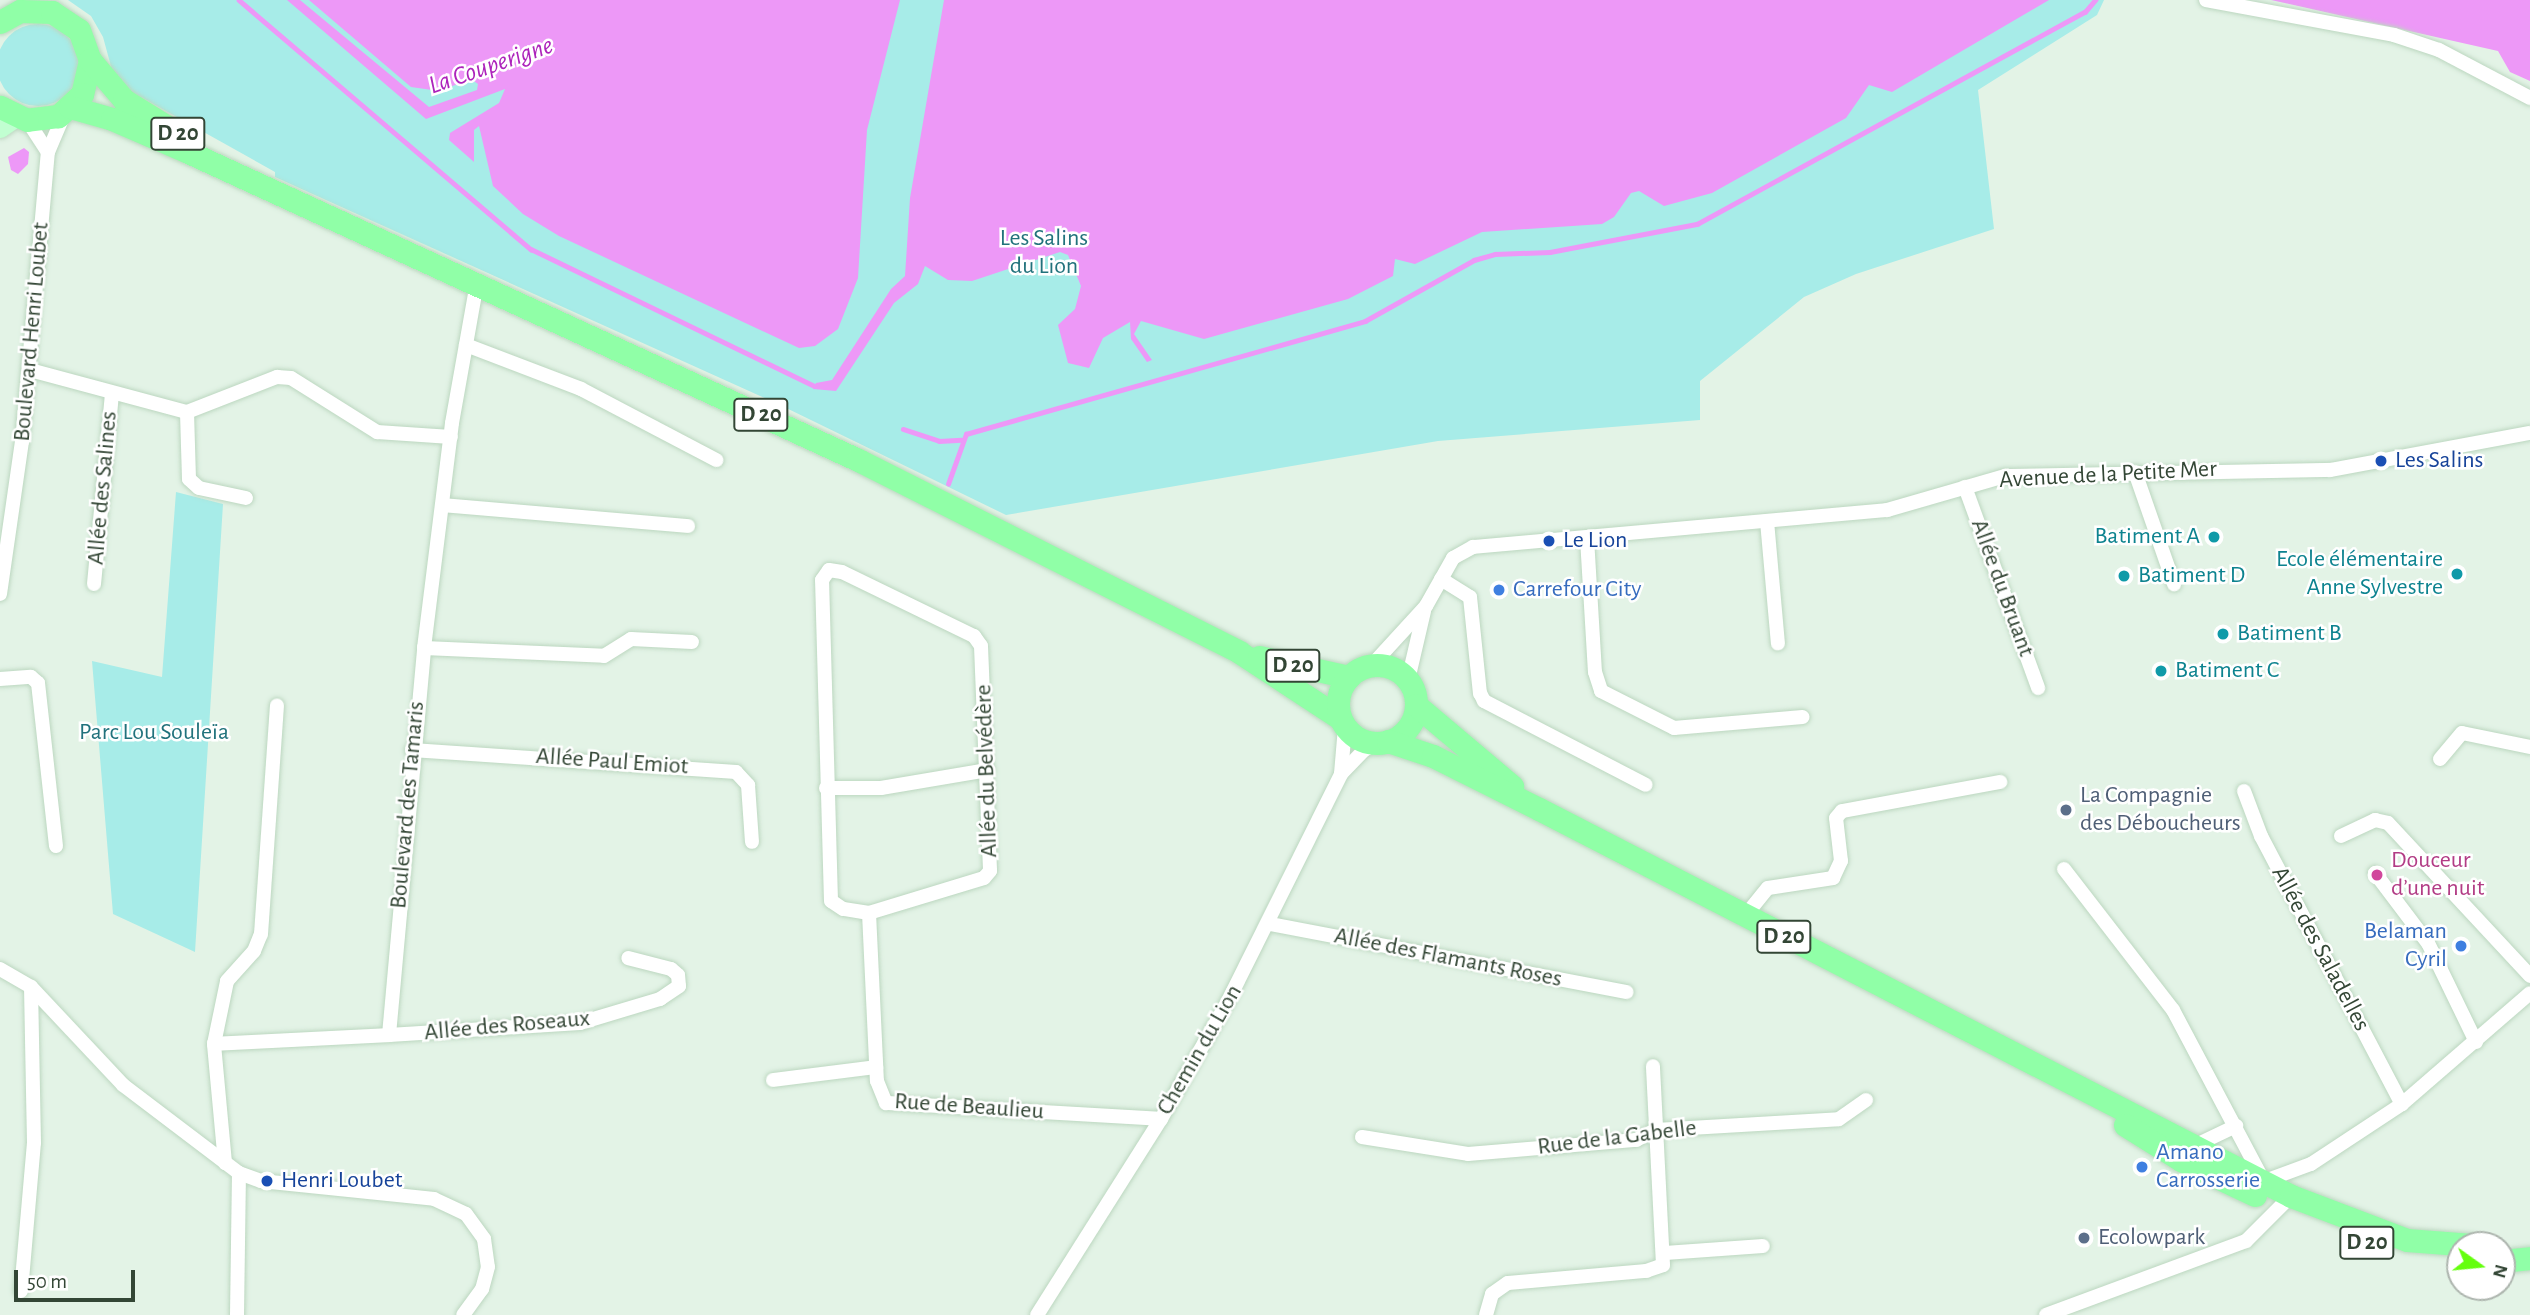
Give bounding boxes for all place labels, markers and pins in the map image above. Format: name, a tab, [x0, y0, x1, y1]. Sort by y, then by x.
place label: Les Salins	[2395, 447, 2483, 475]
marker: Les Salins	[2373, 453, 2389, 469]
place label: Batiment A	[2094, 523, 2200, 551]
place label: Le Lion	[1563, 527, 1627, 555]
marker: Batiment A	[2206, 529, 2222, 545]
marker: Le Lion	[1541, 533, 1557, 549]
place label: Ecole élémentaire Anne Sylvestre	[2276, 546, 2443, 602]
place label: Batiment D	[2138, 562, 2245, 590]
marker: Ecole élémentaire Anne Sylvestre	[2449, 566, 2465, 582]
marker: Batiment D	[2116, 568, 2132, 584]
place label: Carrefour City	[1513, 576, 1641, 604]
marker: Carrefour City	[1491, 582, 1507, 598]
place label: Batiment B	[2237, 620, 2342, 648]
marker: Batiment B	[2215, 626, 2231, 642]
place label: Batiment C	[2175, 657, 2279, 685]
marker: Batiment C	[2153, 663, 2169, 679]
place label: La Compagnie des Déboucheurs	[2080, 782, 2241, 838]
marker: La Compagnie des Déboucheurs	[2058, 802, 2074, 818]
place label: Douceur d’une nuit	[2391, 847, 2484, 903]
marker: Douceur d’une nuit	[2369, 867, 2385, 883]
place label: Belaman Cyril	[2364, 918, 2447, 974]
marker: Belaman Cyril	[2453, 938, 2469, 954]
place label: Amano Carrosserie	[2156, 1139, 2260, 1195]
marker: Amano Carrosserie	[2134, 1159, 2150, 1175]
place label: Henri Loubet	[281, 1167, 402, 1195]
marker: Henri Loubet	[259, 1173, 275, 1189]
place label: Ecolowpark	[2098, 1224, 2205, 1252]
marker: Ecolowpark	[2076, 1230, 2092, 1246]

